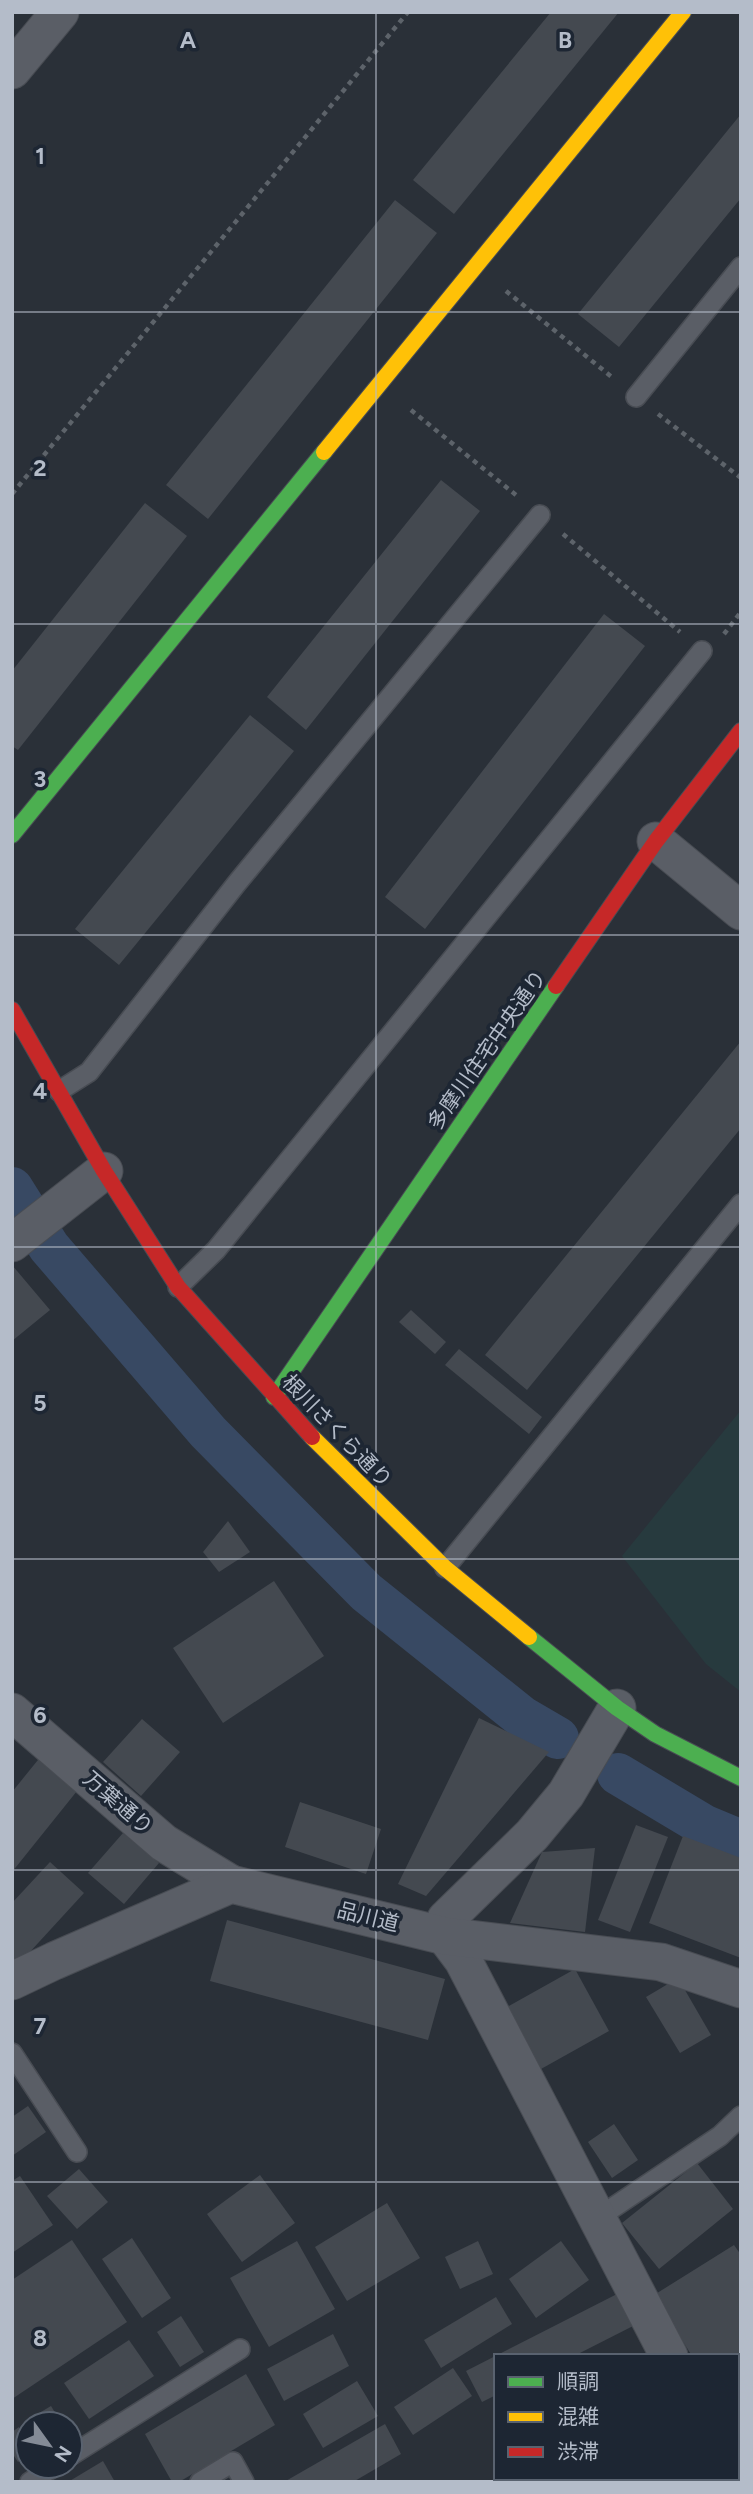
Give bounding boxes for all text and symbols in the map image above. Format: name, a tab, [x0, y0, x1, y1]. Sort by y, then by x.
text: A	[180, 26, 197, 54]
text: B	[558, 26, 572, 54]
text: 1	[35, 142, 45, 170]
text: 2	[33, 454, 47, 482]
text: 3	[34, 765, 46, 793]
street label: 多摩川住宅中央通り	[422, 965, 551, 1134]
text: 4	[33, 1077, 47, 1105]
street label: 根川さくら通り	[277, 1369, 397, 1492]
text: 5	[33, 1389, 47, 1417]
text: 6	[33, 1701, 47, 1729]
street label: 万葉通り	[78, 1766, 158, 1840]
street label: 品川道	[335, 1897, 402, 1936]
text: 7	[34, 2012, 47, 2040]
text: 8	[33, 2324, 47, 2352]
legend	[494, 2354, 739, 2480]
text: 順調	[557, 2369, 599, 2394]
text: 混雑	[557, 2404, 599, 2429]
north arrow	[14, 2410, 84, 2480]
text: 渋滞	[557, 2439, 599, 2464]
text: N	[49, 2442, 76, 2466]

